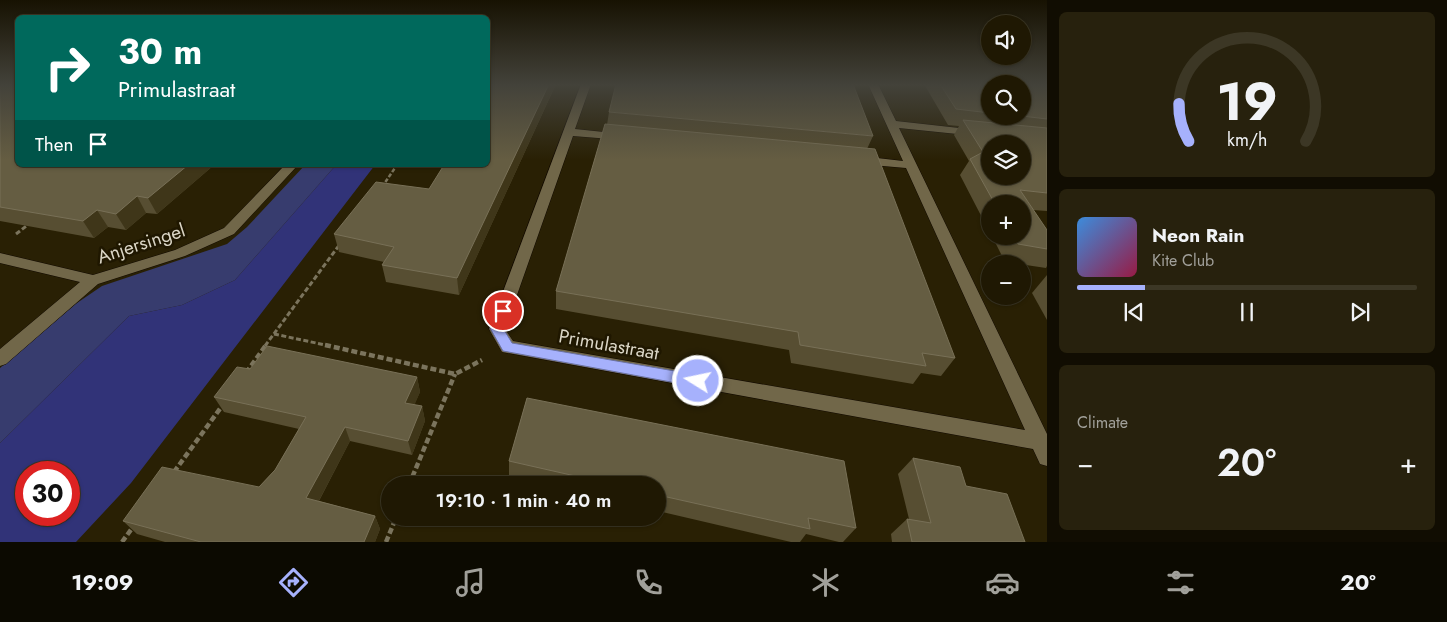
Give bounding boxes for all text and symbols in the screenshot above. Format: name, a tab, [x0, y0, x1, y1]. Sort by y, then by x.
map controls	[981, 15, 1031, 305]
button: sound	[981, 15, 1031, 65]
text: 30 m	[118, 27, 202, 77]
icon: right	[35, 35, 100, 100]
text: 19	[1216, 64, 1278, 140]
text: Primulastraat	[118, 73, 235, 105]
button: search	[981, 75, 1031, 125]
text: km/h	[1227, 127, 1267, 153]
icon: arrive	[84, 130, 112, 158]
text: Then	[35, 131, 74, 158]
button: layers	[981, 135, 1031, 185]
button: +	[981, 195, 1031, 245]
street label: Anjersingel	[94, 217, 189, 270]
text: Neon Rain	[1152, 222, 1245, 249]
text: Kite Club	[1152, 249, 1214, 272]
button: −	[981, 255, 1031, 305]
pin	[482, 290, 524, 332]
icon: arrive	[489, 297, 517, 325]
icon: previous	[1120, 298, 1148, 326]
icon: pause	[1233, 298, 1261, 326]
icon: next	[1346, 298, 1374, 326]
street label: Primulastraat	[557, 322, 662, 367]
position arrow	[671, 354, 723, 406]
text: Climate	[1077, 411, 1128, 434]
text: 20°	[1217, 435, 1276, 490]
text: −	[1077, 443, 1094, 484]
text: +	[1400, 443, 1417, 484]
speed limit sign: 30	[15, 461, 80, 526]
text: 19:10 · 1 min · 40 m	[436, 487, 611, 514]
icon: directions	[276, 565, 311, 600]
icon: music	[453, 565, 488, 600]
icon: phone	[631, 565, 666, 600]
icon: climate	[808, 565, 843, 600]
icon: car	[985, 565, 1020, 600]
icon: filters	[1163, 565, 1198, 600]
text: 19:09	[71, 566, 133, 598]
text: 20°	[1340, 566, 1376, 598]

